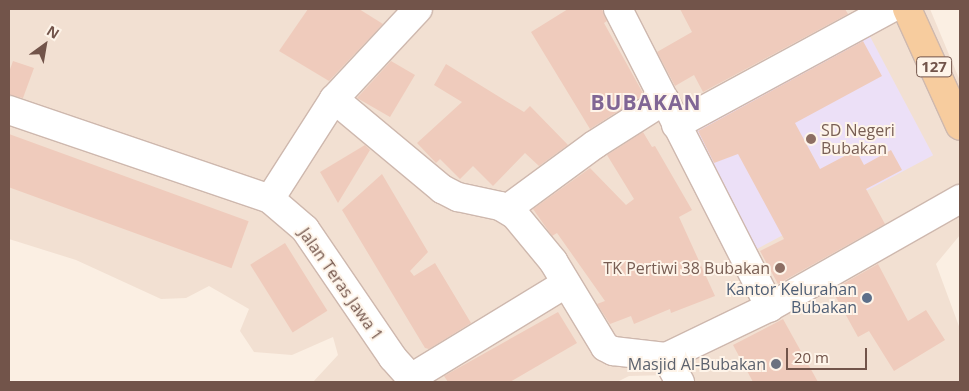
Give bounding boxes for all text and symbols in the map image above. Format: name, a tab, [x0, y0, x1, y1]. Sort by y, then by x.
north arrow	[20, 20, 70, 70]
text: N	[43, 21, 63, 43]
road number: 127	[915, 54, 953, 80]
district label: BUBAKAN	[590, 89, 702, 115]
place label: SD Negeri Bubakan	[821, 120, 895, 158]
marker: SD Negeri Bubakan	[805, 133, 817, 145]
street label: Jalan Teras Jawa 1	[295, 224, 387, 344]
place label: TK Pertiwi 38 Bubakan	[603, 258, 770, 278]
marker: TK Pertiwi 38 Bubakan	[774, 262, 786, 274]
place label: Kantor Kelurahan Bubakan	[726, 279, 857, 317]
marker: Kantor Kelurahan Bubakan	[861, 292, 873, 304]
scale bar	[789, 338, 870, 370]
text: 20 m	[794, 347, 829, 367]
place label: Masjid Al-Bubakan	[628, 354, 766, 374]
marker: Masjid Al-Bubakan	[770, 358, 782, 370]

